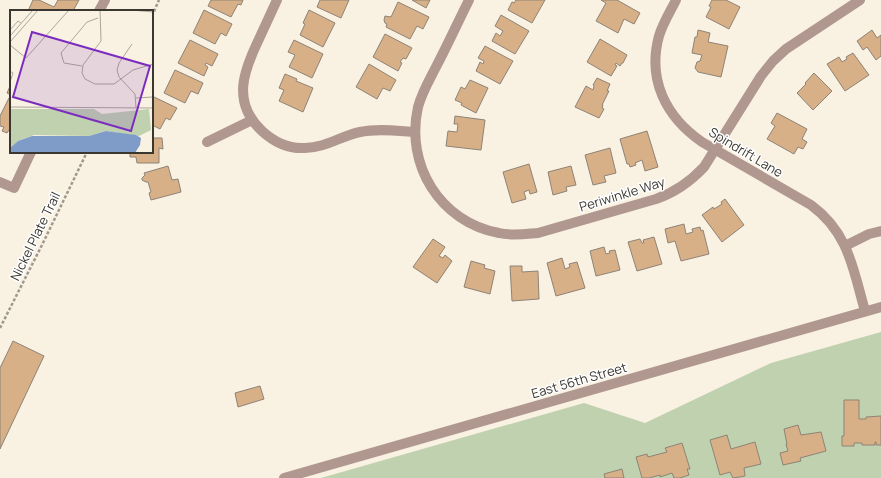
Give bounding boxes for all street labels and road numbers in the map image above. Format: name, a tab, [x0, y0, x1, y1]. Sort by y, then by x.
street label: Spindrift Lane	[706, 123, 787, 181]
street label: Periwinkle Way	[577, 172, 667, 216]
street label: Nickel Plate Trail	[6, 189, 64, 283]
street label: East 56th Street	[529, 358, 629, 402]

